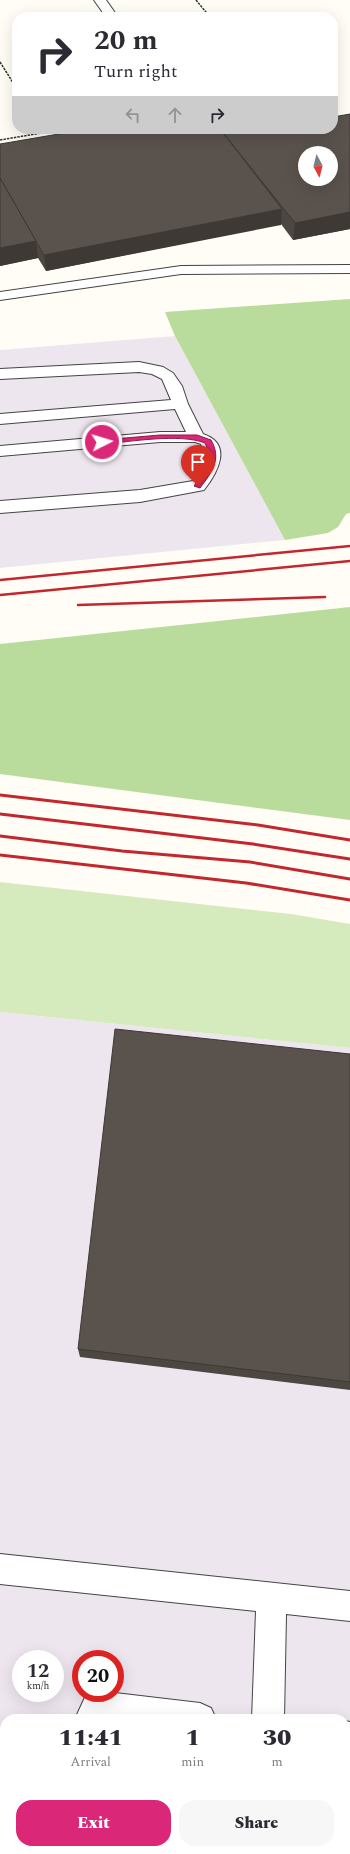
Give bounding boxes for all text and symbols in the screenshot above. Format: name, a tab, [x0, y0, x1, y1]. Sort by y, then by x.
text: 20 m	[94, 19, 158, 62]
icon: right	[28, 28, 80, 80]
text: Turn right	[94, 58, 177, 85]
icon: left	[122, 104, 144, 126]
icon: ahead	[164, 104, 186, 126]
icon: right	[206, 104, 228, 126]
north arrow	[298, 146, 338, 186]
map controls	[298, 146, 338, 186]
position arrow	[81, 421, 123, 463]
pin	[181, 445, 215, 486]
icon: arrive	[187, 451, 209, 473]
speed limit sign: 20	[72, 1650, 124, 1702]
text: 12	[27, 1656, 49, 1686]
text: km/h	[27, 1678, 49, 1694]
text: 11:41	[59, 1720, 123, 1756]
text: 1	[186, 1720, 200, 1756]
text: 30	[263, 1720, 291, 1756]
text: Arrival	[70, 1752, 111, 1772]
text: min	[181, 1752, 204, 1772]
text: m	[271, 1752, 283, 1772]
button: Exit	[16, 1800, 171, 1846]
button: Share	[179, 1800, 334, 1846]

